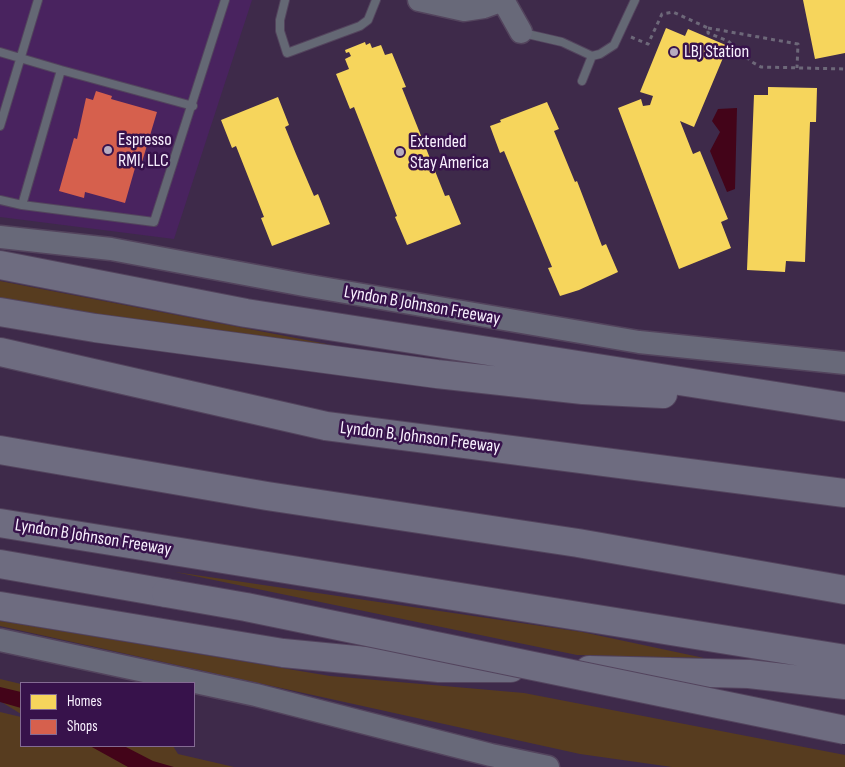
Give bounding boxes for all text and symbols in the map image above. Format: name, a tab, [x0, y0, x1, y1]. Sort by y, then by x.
place label: LBJ Station	[684, 41, 749, 63]
marker: LBJ Station	[668, 46, 680, 58]
place label: Espresso RMI, LLC	[118, 129, 172, 172]
place label: Extended Stay America	[410, 131, 489, 173]
marker: Espresso RMI, LLC	[102, 144, 114, 156]
marker: Extended Stay America	[394, 146, 406, 158]
street label: Lyndon B Johnson Freeway	[342, 282, 502, 330]
street label: Lyndon B. Johnson Freeway	[339, 417, 501, 459]
street label: Lyndon B Johnson Freeway	[13, 515, 173, 561]
legend	[20, 682, 195, 747]
text: Homes	[67, 692, 102, 711]
text: Shops	[67, 717, 98, 736]

